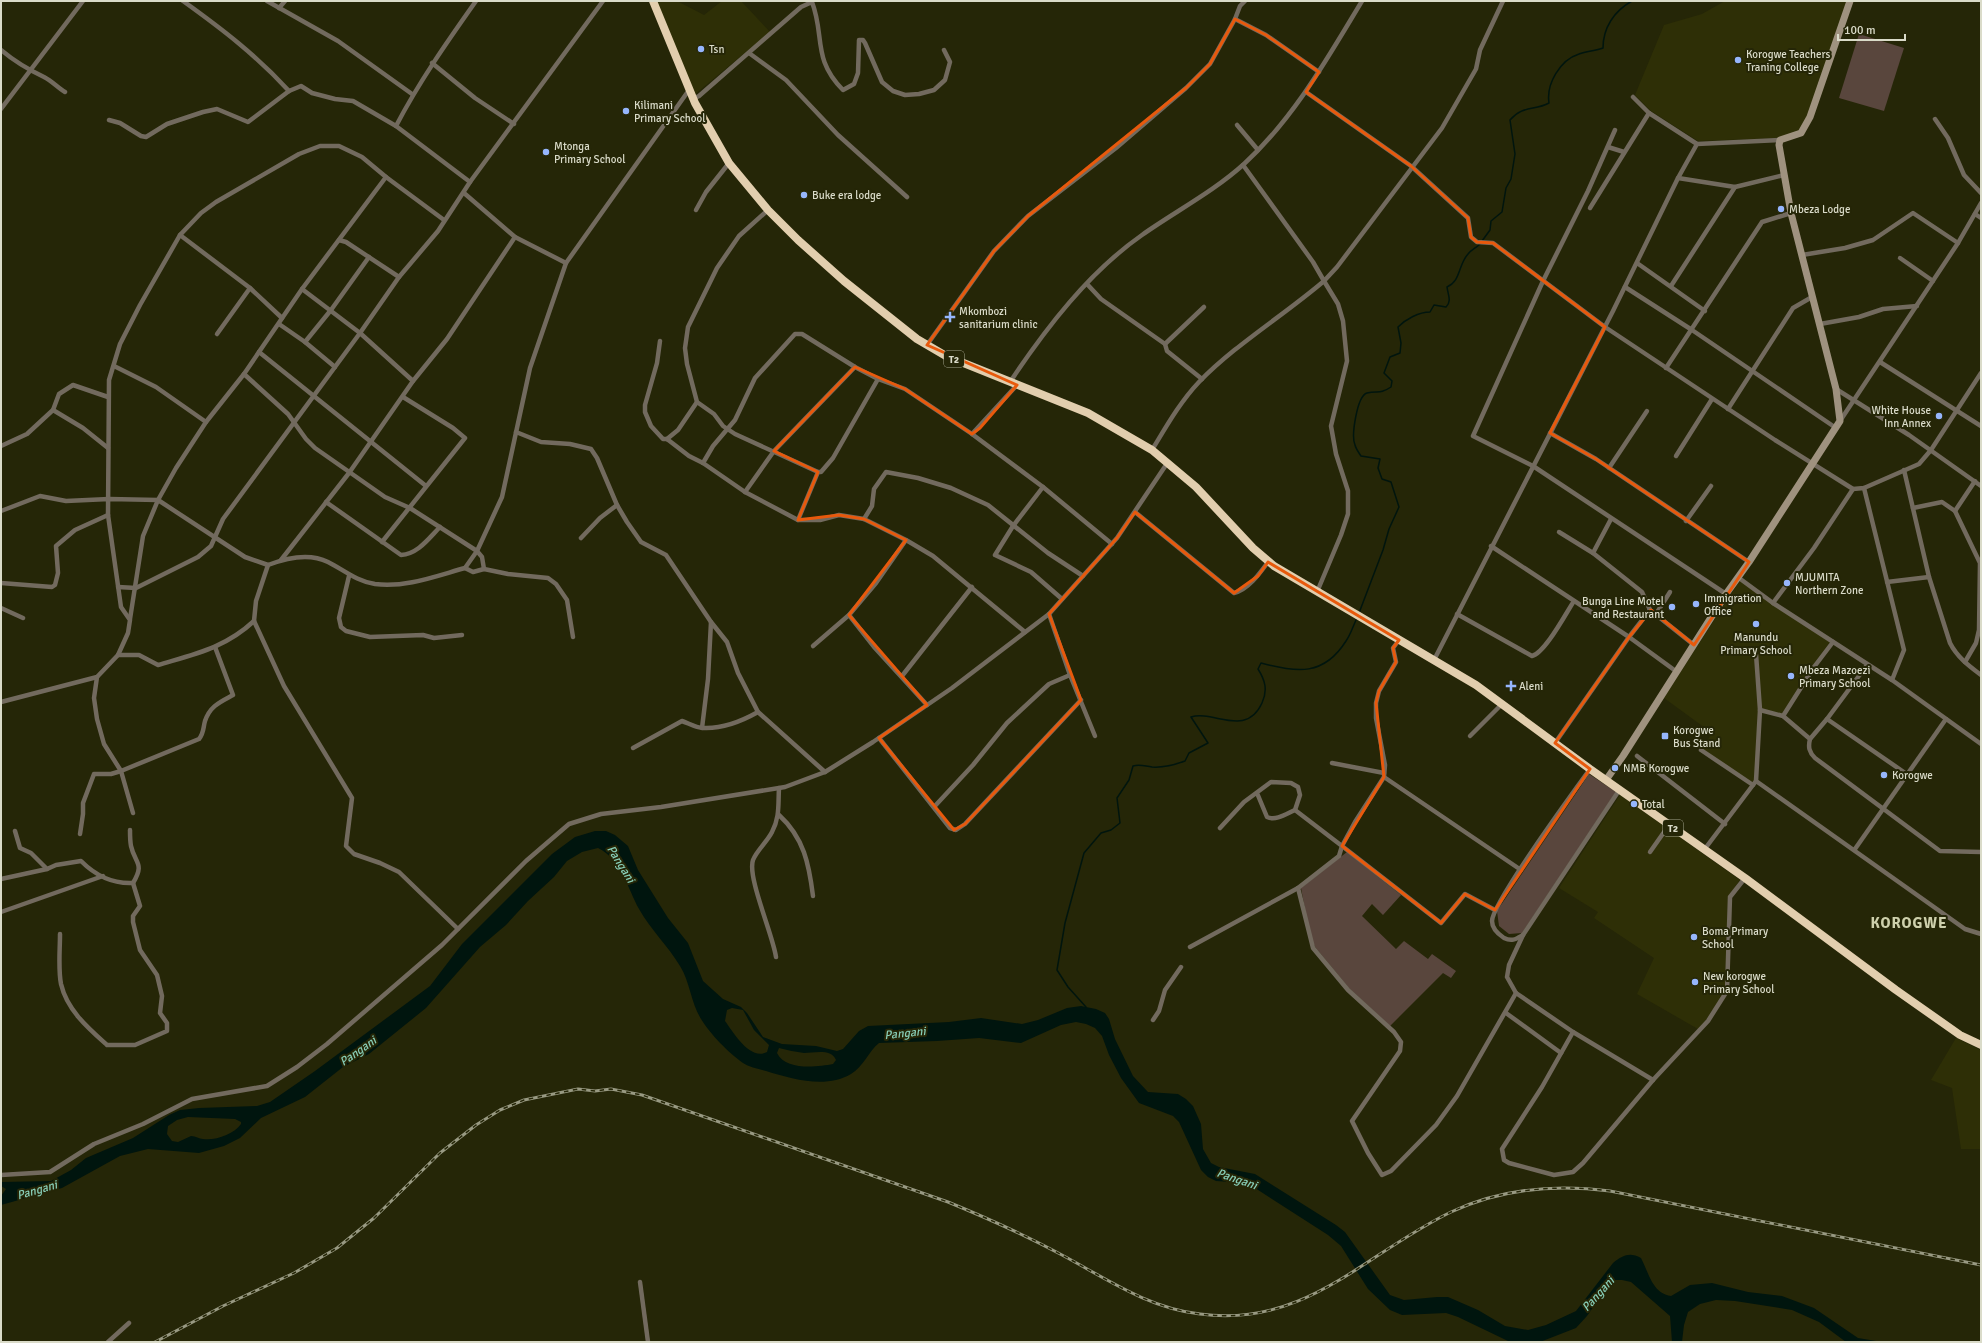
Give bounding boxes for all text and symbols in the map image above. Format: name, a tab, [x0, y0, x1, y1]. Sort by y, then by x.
scale bar	[1838, 16, 1905, 42]
text: 100 m	[1844, 23, 1876, 38]
place label: Tsn	[709, 43, 724, 56]
marker: Tsn	[696, 44, 706, 54]
place label: Korogwe Teachers Traning College	[1746, 48, 1830, 74]
marker: Korogwe Teachers Traning College	[1733, 55, 1743, 65]
place label: Kilimani Primary School	[634, 99, 705, 125]
marker: Kilimani Primary School	[621, 106, 631, 116]
place label: Mtonga Primary School	[554, 140, 625, 166]
marker: Mtonga Primary School	[541, 147, 551, 157]
place label: Buke era lodge	[812, 189, 881, 202]
marker: Buke era lodge	[799, 190, 809, 200]
place label: Mbeza Lodge	[1789, 203, 1850, 216]
marker: Mbeza Lodge	[1776, 204, 1786, 214]
place label: Mkombozi sanitarium clinic	[959, 305, 1038, 331]
marker: Mkombozi sanitarium clinic	[944, 311, 956, 323]
road number: T2	[944, 351, 964, 367]
place label: White House Inn Annex	[1872, 404, 1931, 430]
marker: White House Inn Annex	[1934, 411, 1944, 421]
place label: MJUMITA Northern Zone	[1795, 571, 1863, 597]
marker: MJUMITA Northern Zone	[1782, 578, 1792, 588]
place label: Immigration Office	[1704, 592, 1762, 618]
place label: Bunga Line Motel and Restaurant	[1582, 595, 1664, 621]
marker: Immigration Office	[1691, 599, 1701, 609]
marker: Bunga Line Motel and Restaurant	[1667, 602, 1677, 612]
marker: Manundu Primary School	[1751, 619, 1761, 629]
place label: Manundu Primary School	[1720, 631, 1792, 657]
place label: Mbeza Mazoezi Primary School	[1799, 664, 1870, 690]
marker: Mbeza Mazoezi Primary School	[1786, 671, 1796, 681]
place label: Aleni	[1519, 680, 1543, 693]
marker: Aleni	[1506, 681, 1516, 691]
place label: Korogwe Bus Stand	[1673, 724, 1720, 750]
marker: Korogwe Bus Stand	[1660, 731, 1670, 741]
place label: NMB Korogwe	[1623, 762, 1689, 775]
marker: NMB Korogwe	[1610, 763, 1620, 773]
place label: Korogwe	[1892, 769, 1933, 782]
marker: Korogwe	[1879, 770, 1889, 780]
place label: Total	[1642, 798, 1665, 811]
marker: Total	[1629, 799, 1639, 809]
road number: T2	[1663, 820, 1683, 836]
water label: Pangani	[603, 843, 639, 887]
district label: KOROGWE	[1870, 914, 1948, 932]
place label: Boma Primary School	[1702, 925, 1769, 951]
marker: Boma Primary School	[1689, 932, 1699, 942]
place label: New korogwe Primary School	[1703, 970, 1774, 996]
marker: New korogwe Primary School	[1690, 977, 1700, 987]
water label: Pangani	[884, 1024, 928, 1043]
water label: Pangani	[337, 1032, 381, 1069]
water label: Pangani	[1215, 1166, 1260, 1194]
water label: Pangani	[15, 1177, 61, 1203]
water label: Pangani	[1579, 1273, 1619, 1315]

